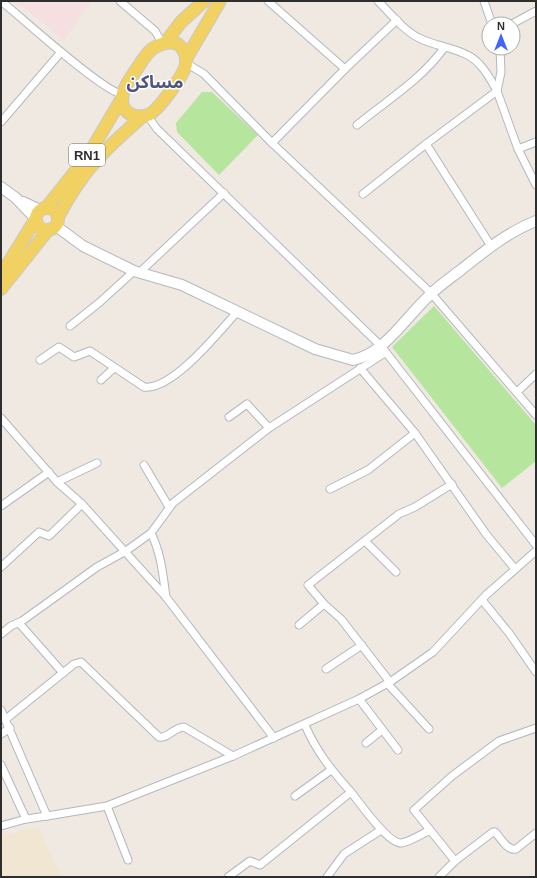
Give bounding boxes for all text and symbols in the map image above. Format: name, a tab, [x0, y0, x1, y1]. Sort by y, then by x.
north arrow	[481, 16, 521, 56]
text: N	[497, 20, 505, 32]
district label: مساكن	[126, 72, 184, 92]
road number: RN1	[69, 144, 105, 166]

